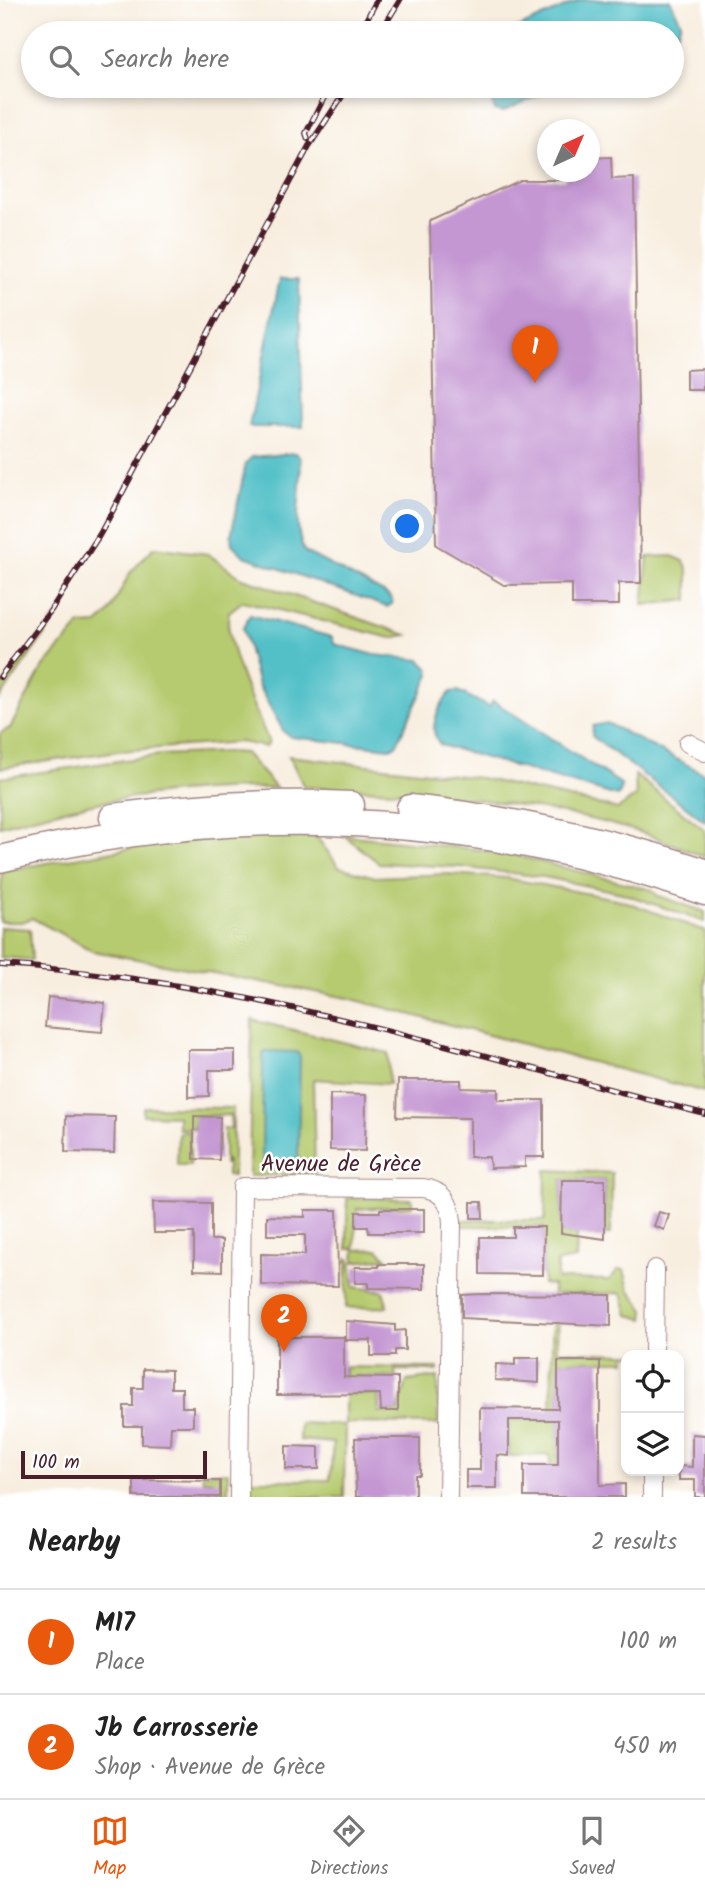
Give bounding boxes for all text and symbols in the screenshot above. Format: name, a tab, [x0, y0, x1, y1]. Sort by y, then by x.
search box	[21, 21, 684, 98]
text: Search here	[101, 39, 229, 81]
icon: search	[45, 41, 83, 79]
north arrow	[537, 119, 600, 182]
pin: 1	[512, 325, 558, 383]
your location	[390, 509, 424, 543]
street label: Avenue de Grèce	[261, 1147, 421, 1183]
pin: 2	[261, 1294, 307, 1352]
map controls	[621, 1350, 684, 1476]
button: locate	[621, 1350, 684, 1413]
button: layers	[621, 1413, 684, 1476]
scale bar	[21, 1448, 206, 1480]
text: 100 m	[32, 1448, 80, 1478]
text: Nearby	[28, 1519, 120, 1567]
text: 2 results	[591, 1525, 677, 1561]
text: M17	[95, 1603, 135, 1645]
text: 1	[48, 1624, 54, 1660]
text: 100 m	[619, 1624, 677, 1660]
text: Place	[95, 1645, 145, 1681]
text: Jb Carrosserie	[95, 1708, 258, 1750]
text: 2	[44, 1729, 58, 1765]
text: 450 m	[613, 1729, 677, 1765]
text: Shop · Avenue de Grèce	[95, 1750, 325, 1786]
tab: Map	[91, 1812, 129, 1884]
tab: Directions	[310, 1812, 388, 1884]
tab: Saved	[569, 1812, 614, 1884]

